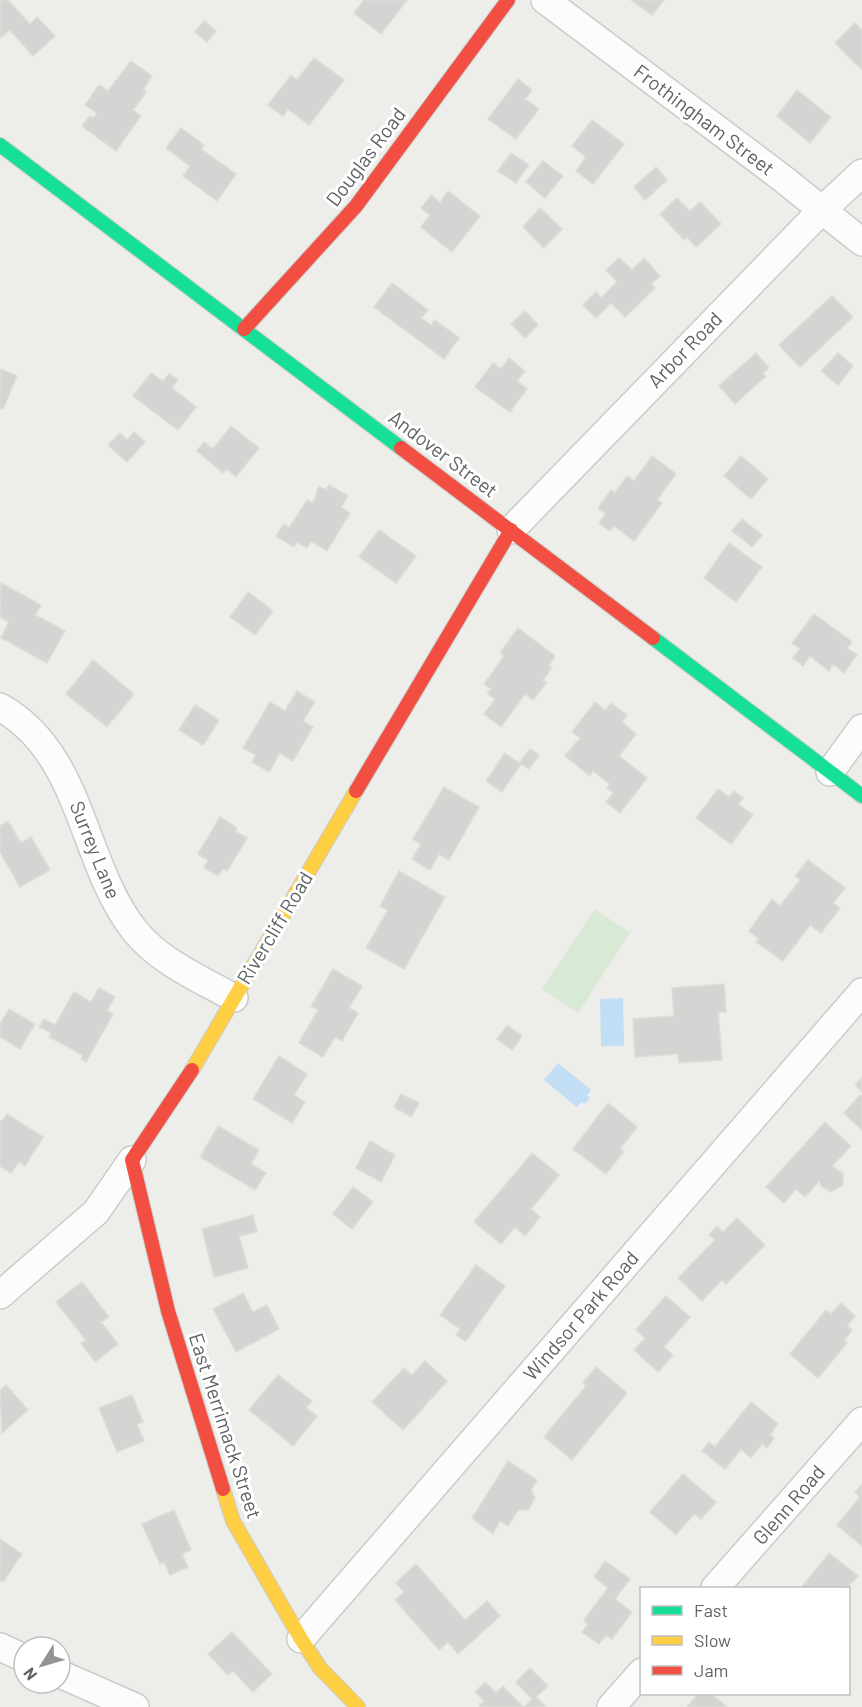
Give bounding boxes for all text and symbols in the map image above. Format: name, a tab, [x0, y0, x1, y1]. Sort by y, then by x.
street label: Frothingham Street	[630, 59, 780, 180]
street label: Douglas Road	[320, 102, 410, 210]
street label: Arbor Road	[642, 306, 726, 392]
street label: Andover Street	[385, 405, 503, 502]
street label: Surrey Lane	[65, 797, 126, 902]
street label: Rivercliff Road	[231, 867, 317, 988]
street label: Windsor Park Road	[518, 1246, 643, 1385]
street label: East Merrimack Street	[185, 1330, 267, 1521]
street label: Glenn Road	[747, 1460, 829, 1549]
legend	[640, 1587, 850, 1695]
text: Fast	[694, 1599, 728, 1621]
text: Slow	[694, 1629, 731, 1651]
north arrow	[12, 1635, 72, 1695]
text: Jam	[694, 1659, 728, 1681]
text: N	[19, 1664, 40, 1684]

